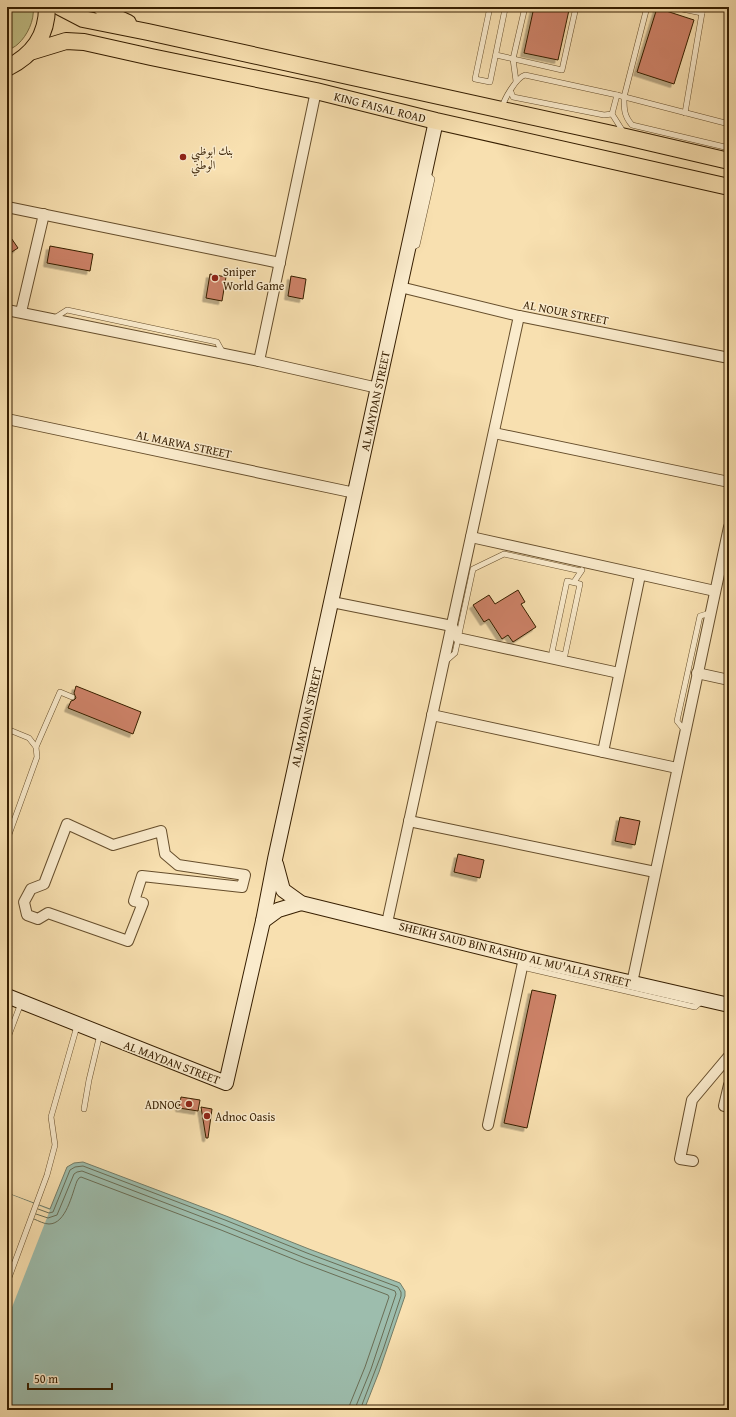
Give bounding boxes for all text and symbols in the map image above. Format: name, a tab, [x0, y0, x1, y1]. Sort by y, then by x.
street label: KING FAISAL ROAD	[332, 87, 428, 127]
place label: بنك ابوظبي الوطني	[191, 142, 233, 177]
marker: بنك ابوظبي الوطني	[178, 152, 188, 162]
place label: Sniper World Game	[223, 263, 285, 294]
marker: Sniper World Game	[210, 273, 220, 283]
street label: AL NOUR STREET	[522, 295, 610, 329]
street label: AL MAYDAN STREET	[356, 349, 394, 453]
street label: AL MARWA STREET	[135, 426, 233, 462]
street label: AL MAYDAN STREET	[286, 665, 326, 769]
street label: SHEIKH SAUD BIN RASHID AL MU'ALLA STREET	[397, 917, 633, 991]
street label: AL MAYDAN STREET	[121, 1036, 223, 1088]
place label: ADNOC	[145, 1096, 181, 1113]
marker: ADNOC	[184, 1099, 194, 1109]
place label: Adnoc Oasis	[215, 1108, 276, 1125]
marker: Adnoc Oasis	[202, 1111, 212, 1121]
scale bar	[28, 1365, 112, 1391]
text: 50 m	[34, 1370, 58, 1387]

